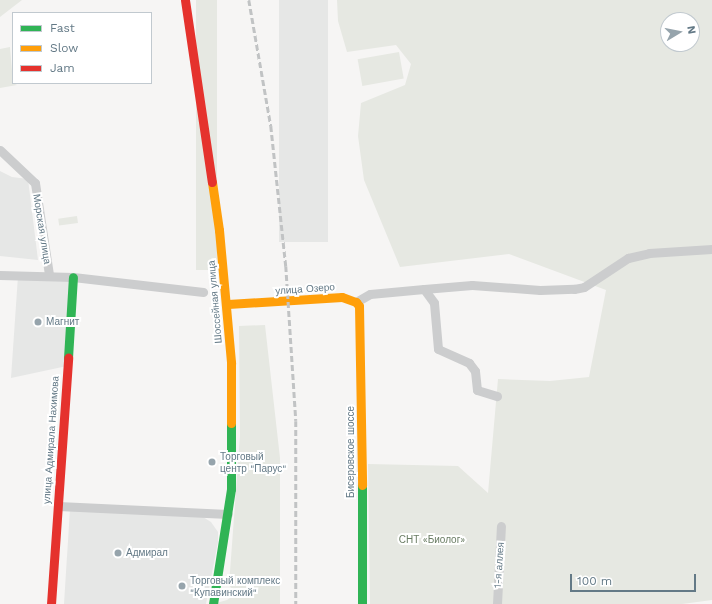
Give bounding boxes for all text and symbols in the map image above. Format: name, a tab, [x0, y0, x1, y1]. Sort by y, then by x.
legend	[12, 12, 152, 84]
north arrow	[660, 12, 700, 52]
text: Fast	[50, 21, 75, 35]
text: N	[684, 25, 698, 35]
text: Slow	[50, 41, 78, 55]
text: Jam	[50, 61, 75, 75]
street label: Морская улица	[31, 193, 53, 265]
street label: Шоссейная улица	[205, 260, 225, 344]
street label: улица Озеро	[275, 281, 335, 297]
place label: Магнит	[46, 316, 79, 328]
marker: Магнит	[33, 317, 43, 327]
street label: улица Адмирала Нахимова	[41, 376, 61, 504]
street label: Бисеровское шоссе	[345, 406, 357, 498]
place label: Торговый центр "Парус"	[220, 450, 286, 474]
marker: Торговый центр "Парус"	[207, 457, 217, 467]
park label: СНТ «Биолог»	[399, 534, 465, 546]
street label: 1-я аллея	[491, 542, 507, 588]
place label: Адмирал	[126, 547, 168, 559]
marker: Адмирал	[113, 548, 123, 558]
scale bar	[572, 566, 698, 592]
place label: Торговый комплекс "Купавинский"	[190, 574, 280, 598]
text: 100 m	[577, 574, 612, 588]
marker: Торговый комплекс "Купавинский"	[177, 581, 187, 591]

